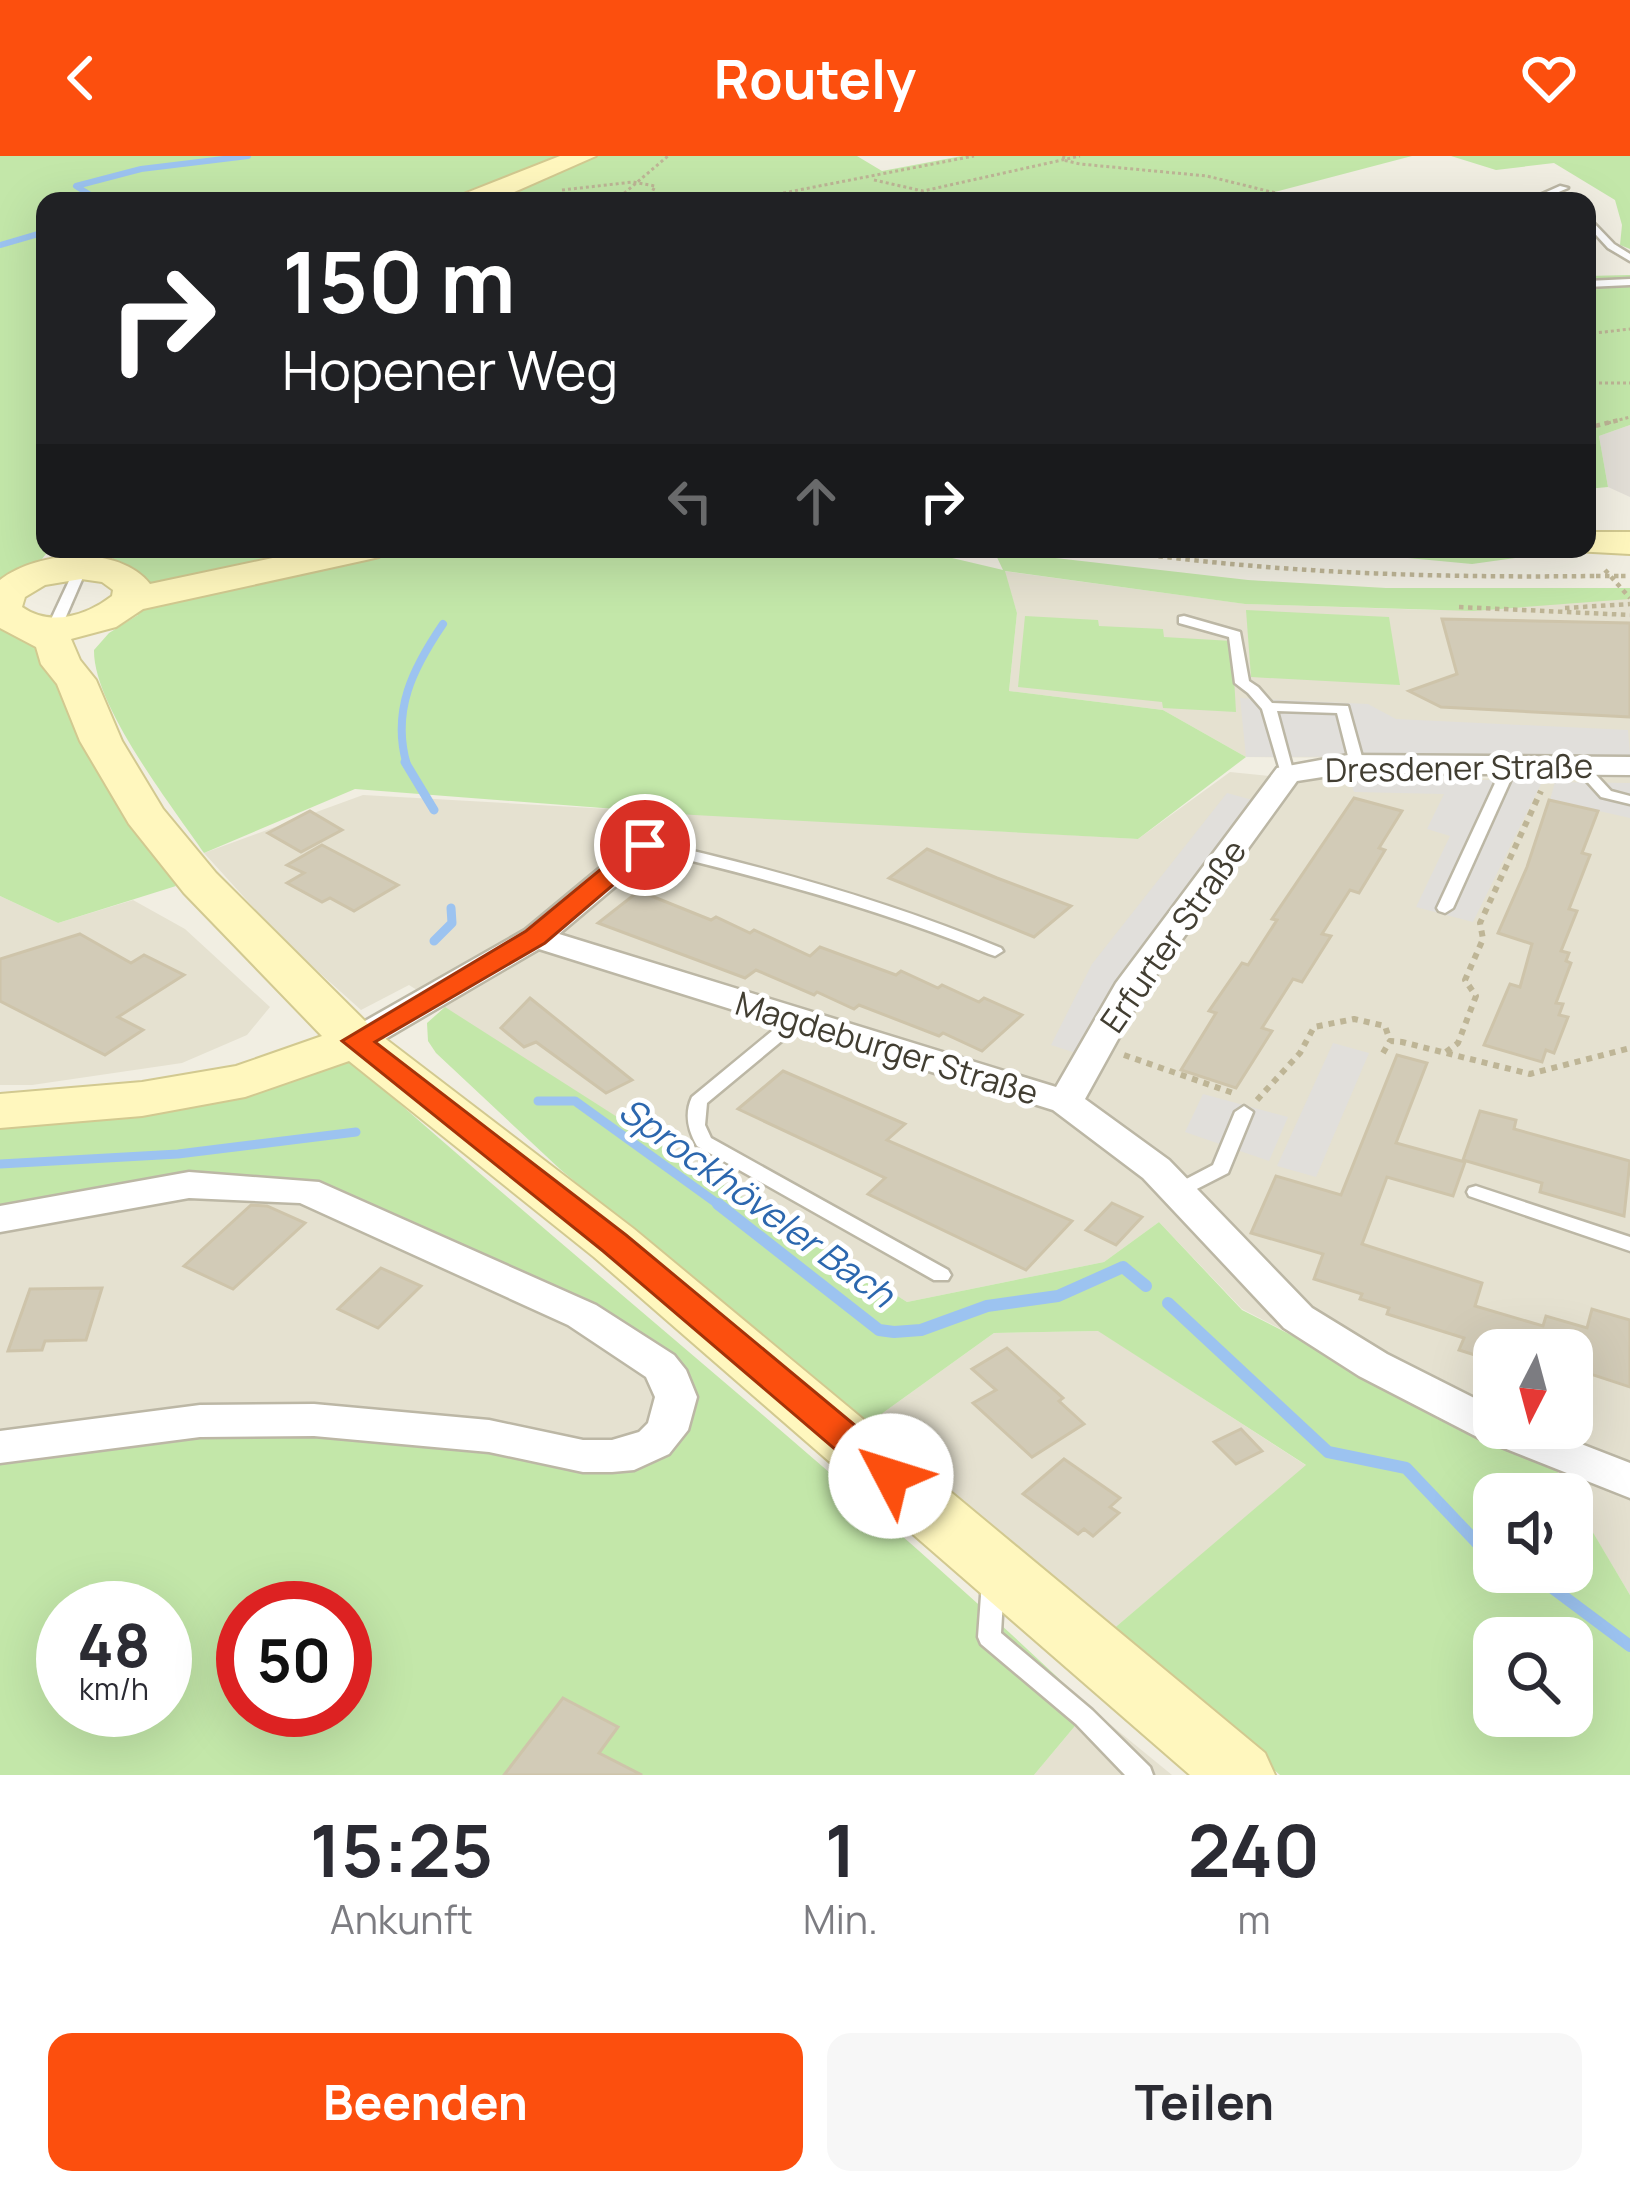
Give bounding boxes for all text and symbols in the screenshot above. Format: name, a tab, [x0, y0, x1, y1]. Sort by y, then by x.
text: Routely	[714, 41, 916, 115]
icon: back	[48, 45, 114, 111]
icon: heart	[1516, 45, 1582, 111]
text: 150 m	[282, 223, 516, 338]
icon: right	[84, 240, 240, 396]
text: Hopener Weg	[282, 332, 618, 406]
icon: left	[657, 468, 723, 534]
icon: ahead	[783, 468, 849, 534]
icon: right	[909, 468, 975, 534]
street label: Dresdener Straße	[1325, 743, 1593, 792]
pin	[594, 794, 696, 896]
icon: arrive	[612, 812, 678, 878]
street label: Erfurter Straße	[1089, 830, 1256, 1041]
street label: Magdeburger Straße	[730, 980, 1044, 1115]
water label: Sprockhöveler Bach	[610, 1085, 906, 1319]
north arrow	[1473, 1329, 1593, 1449]
map controls	[1473, 1329, 1593, 1737]
position arrow	[828, 1413, 954, 1539]
button: sound	[1473, 1473, 1593, 1593]
speed limit sign: 50	[216, 1581, 372, 1737]
text: 48	[77, 1603, 151, 1685]
button: search	[1473, 1617, 1593, 1737]
text: km/h	[79, 1668, 149, 1709]
text: 15:25	[310, 1800, 493, 1899]
text: 1	[825, 1800, 856, 1899]
text: 240	[1188, 1800, 1320, 1899]
text: Ankunft	[330, 1892, 473, 1946]
text: Min.	[803, 1892, 878, 1946]
text: m	[1237, 1892, 1270, 1946]
button: Beenden	[48, 2033, 803, 2171]
button: Teilen	[827, 2033, 1582, 2171]

